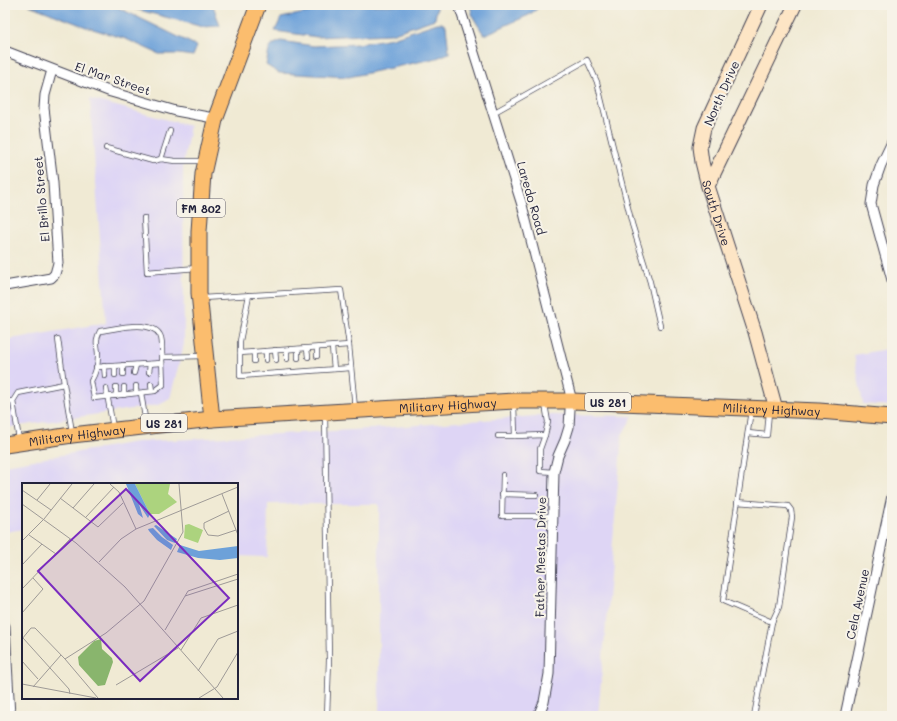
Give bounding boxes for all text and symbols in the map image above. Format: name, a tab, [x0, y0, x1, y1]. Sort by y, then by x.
street label: El Mar Street	[73, 58, 153, 98]
street label: North Drive	[700, 58, 742, 128]
street label: El Brillo Street	[29, 155, 53, 243]
street label: Laredo Road	[514, 159, 550, 237]
street label: South Drive	[699, 178, 735, 248]
road number: FM 802	[177, 199, 225, 217]
road number: US 281	[585, 393, 631, 411]
street label: Military Highway	[399, 394, 497, 416]
street label: Military Highway	[722, 399, 821, 419]
road number: US 281	[141, 414, 187, 432]
street label: Military Highway	[28, 421, 127, 449]
inset map	[22, 483, 238, 699]
street label: Father Mestas Drive	[531, 497, 549, 617]
street label: Cela Avenue	[842, 567, 872, 641]

